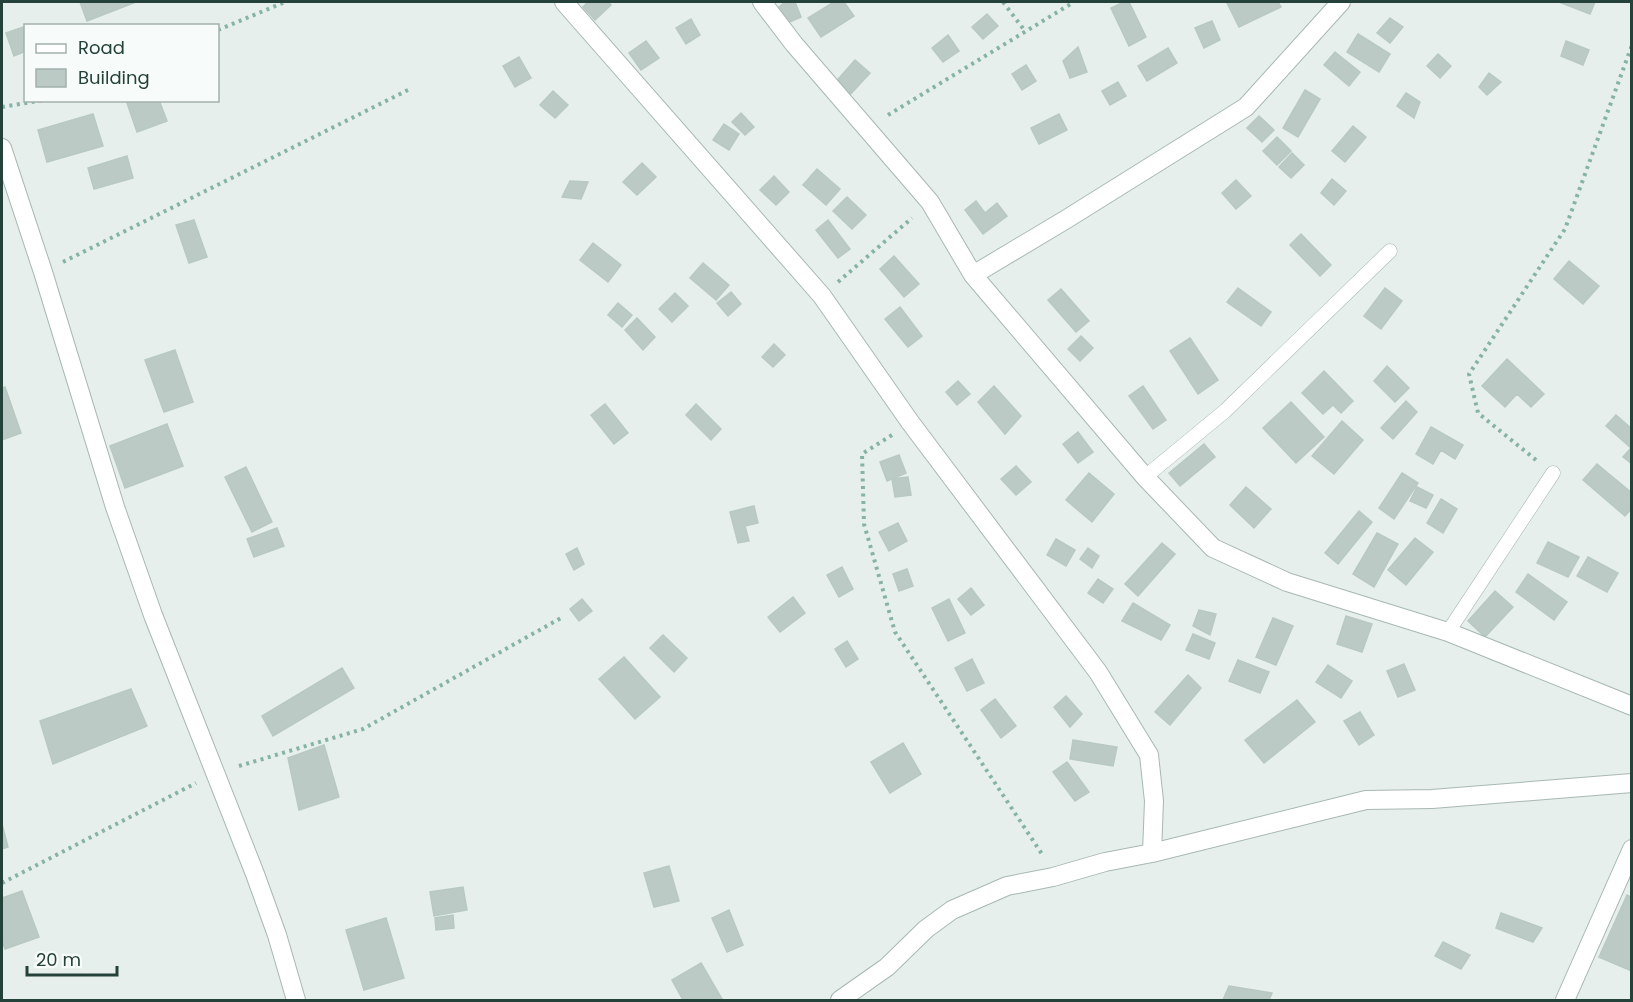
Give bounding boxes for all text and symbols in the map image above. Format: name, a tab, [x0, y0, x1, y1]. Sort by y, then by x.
legend	[24, 24, 219, 102]
text: Road	[78, 35, 125, 60]
text: Building	[78, 65, 150, 90]
scale bar	[27, 939, 117, 977]
text: 20 m	[36, 947, 81, 972]

